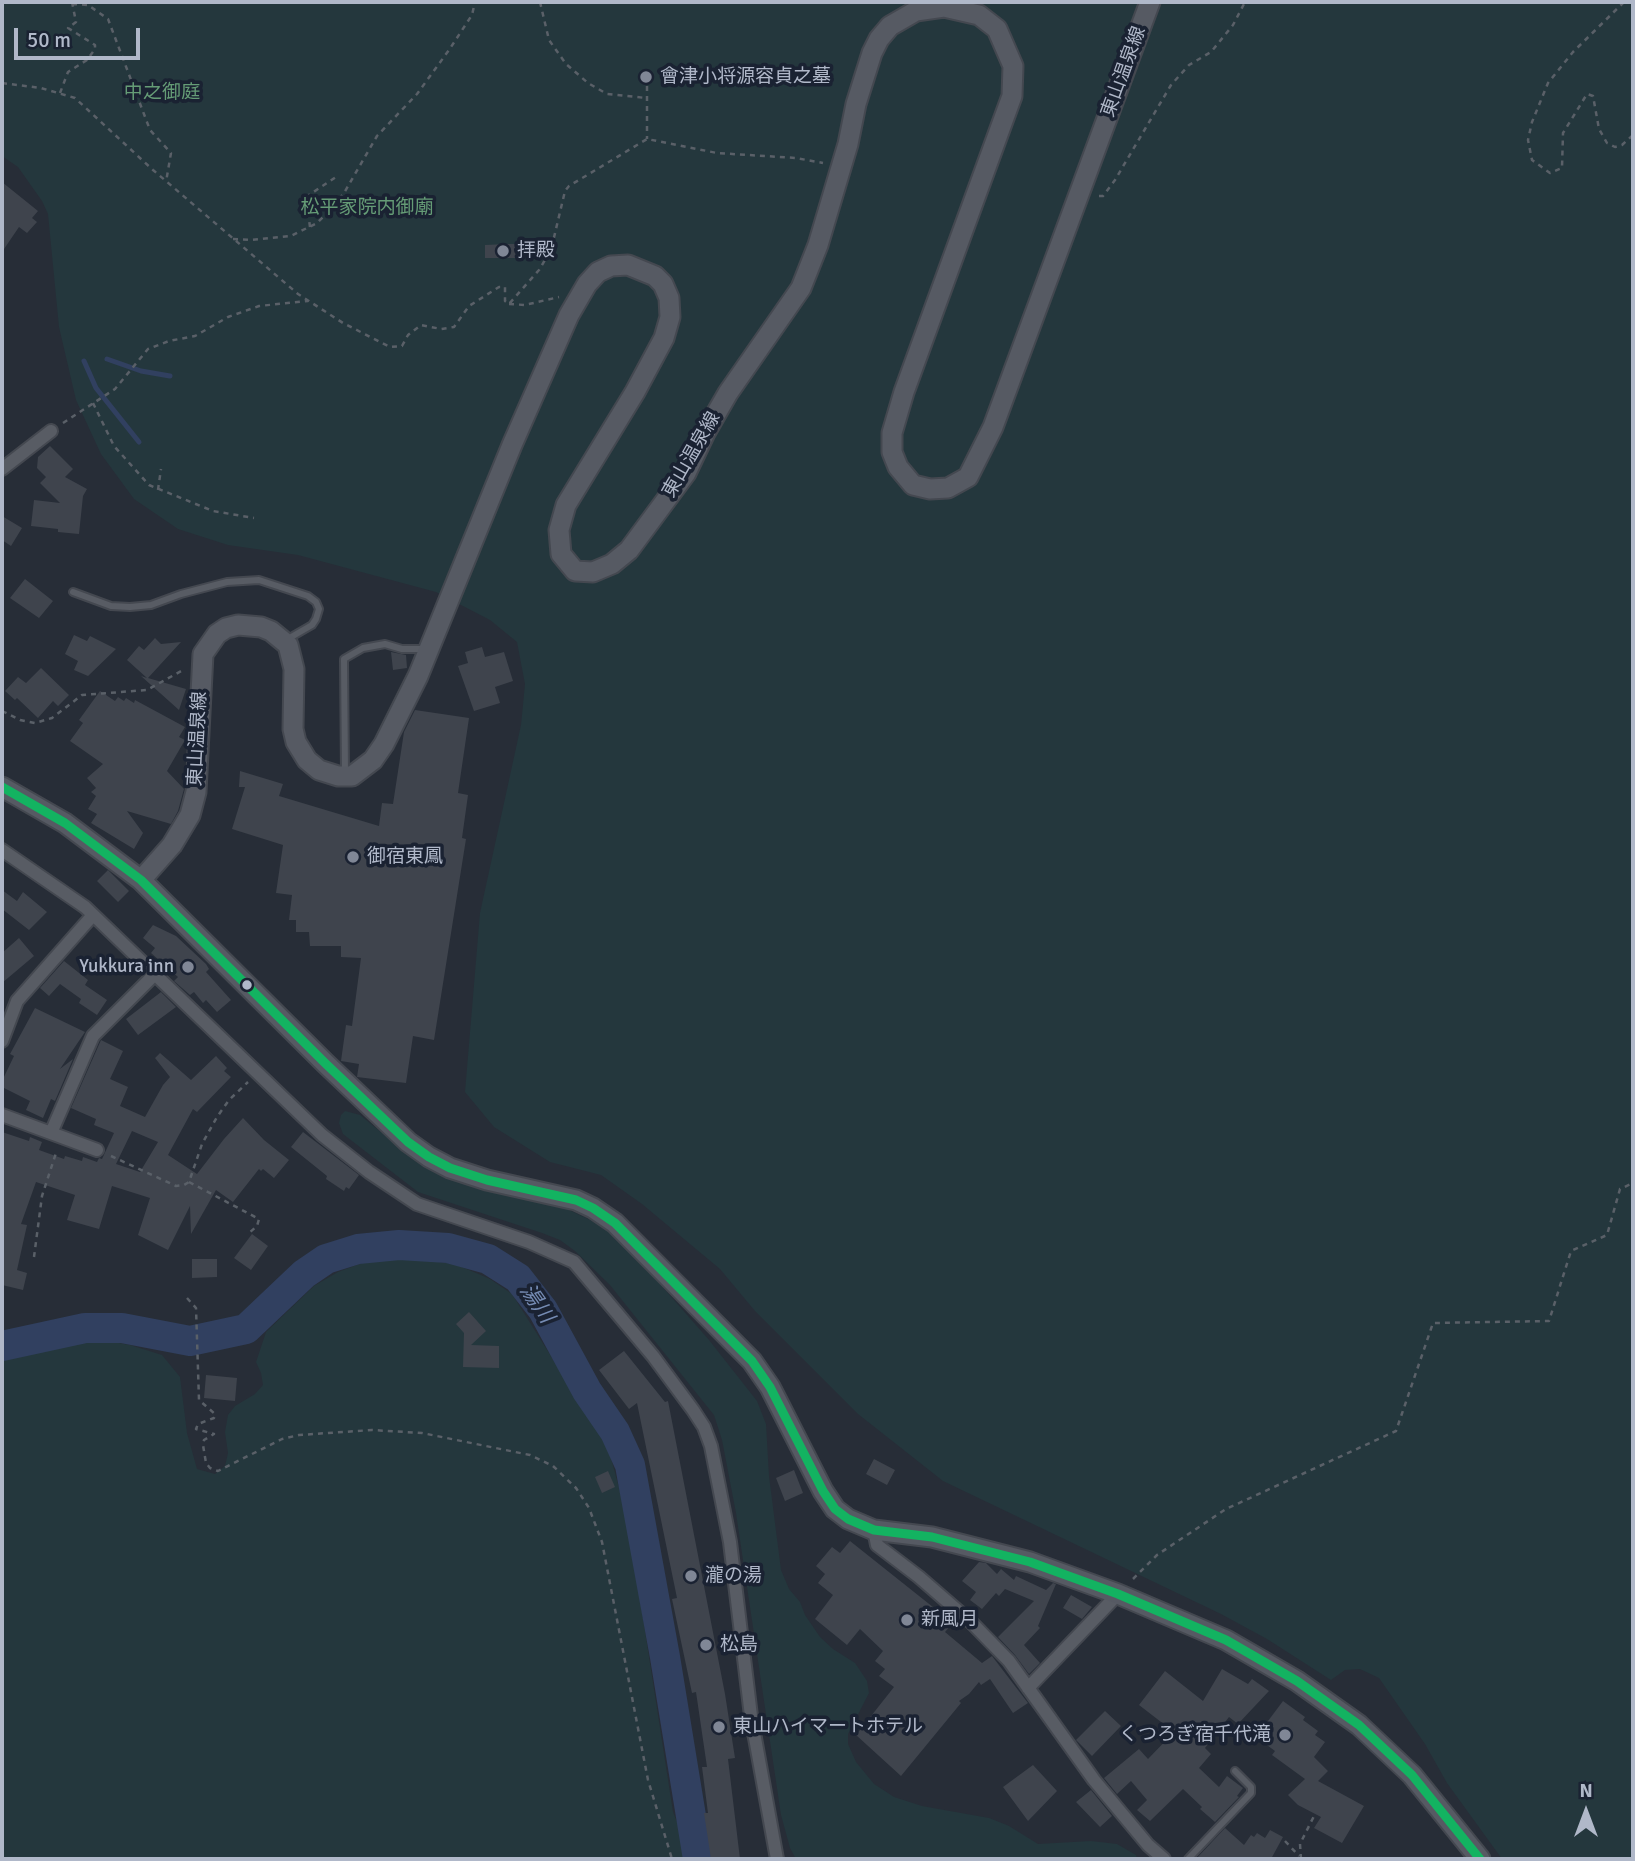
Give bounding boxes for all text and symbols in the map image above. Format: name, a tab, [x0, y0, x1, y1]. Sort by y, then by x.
scale bar	[18, 14, 144, 58]
street label: 東山温泉線	[1097, 23, 1151, 121]
text: 50 m	[27, 27, 71, 53]
place label: 會津小将源容貞之墓	[660, 66, 831, 88]
marker: 會津小将源容貞之墓	[638, 69, 654, 85]
park label: 中之御庭	[124, 82, 200, 104]
park label: 松平家院内御廟	[301, 197, 433, 219]
place label: 拝殿	[517, 240, 555, 262]
marker: 拝殿	[495, 243, 511, 259]
street label: 東山温泉線	[658, 408, 726, 502]
street label: 東山温泉線	[184, 691, 212, 787]
place label: 御宿東鳳	[367, 846, 443, 868]
marker: 御宿東鳳	[345, 849, 361, 865]
place label: Yukkura inn	[79, 956, 174, 978]
marker: Yukkura inn	[180, 959, 196, 975]
unlabelled marker	[240, 978, 254, 992]
water label: 湯川	[514, 1280, 558, 1328]
place label: 瀧の湯	[705, 1565, 762, 1587]
marker: 瀧の湯	[683, 1568, 699, 1584]
place label: 新風月	[921, 1609, 978, 1631]
marker: 新風月	[899, 1612, 915, 1628]
place label: 松島	[720, 1634, 758, 1656]
marker: 松島	[698, 1637, 714, 1653]
place label: 東山ハイマートホテル	[733, 1716, 923, 1738]
marker: 東山ハイマートホテル	[711, 1719, 727, 1735]
place label: くつろぎ宿千代滝	[1119, 1724, 1271, 1746]
marker: くつろぎ宿千代滝	[1277, 1727, 1293, 1743]
north arrow	[1551, 1777, 1621, 1847]
text: N	[1579, 1779, 1593, 1803]

